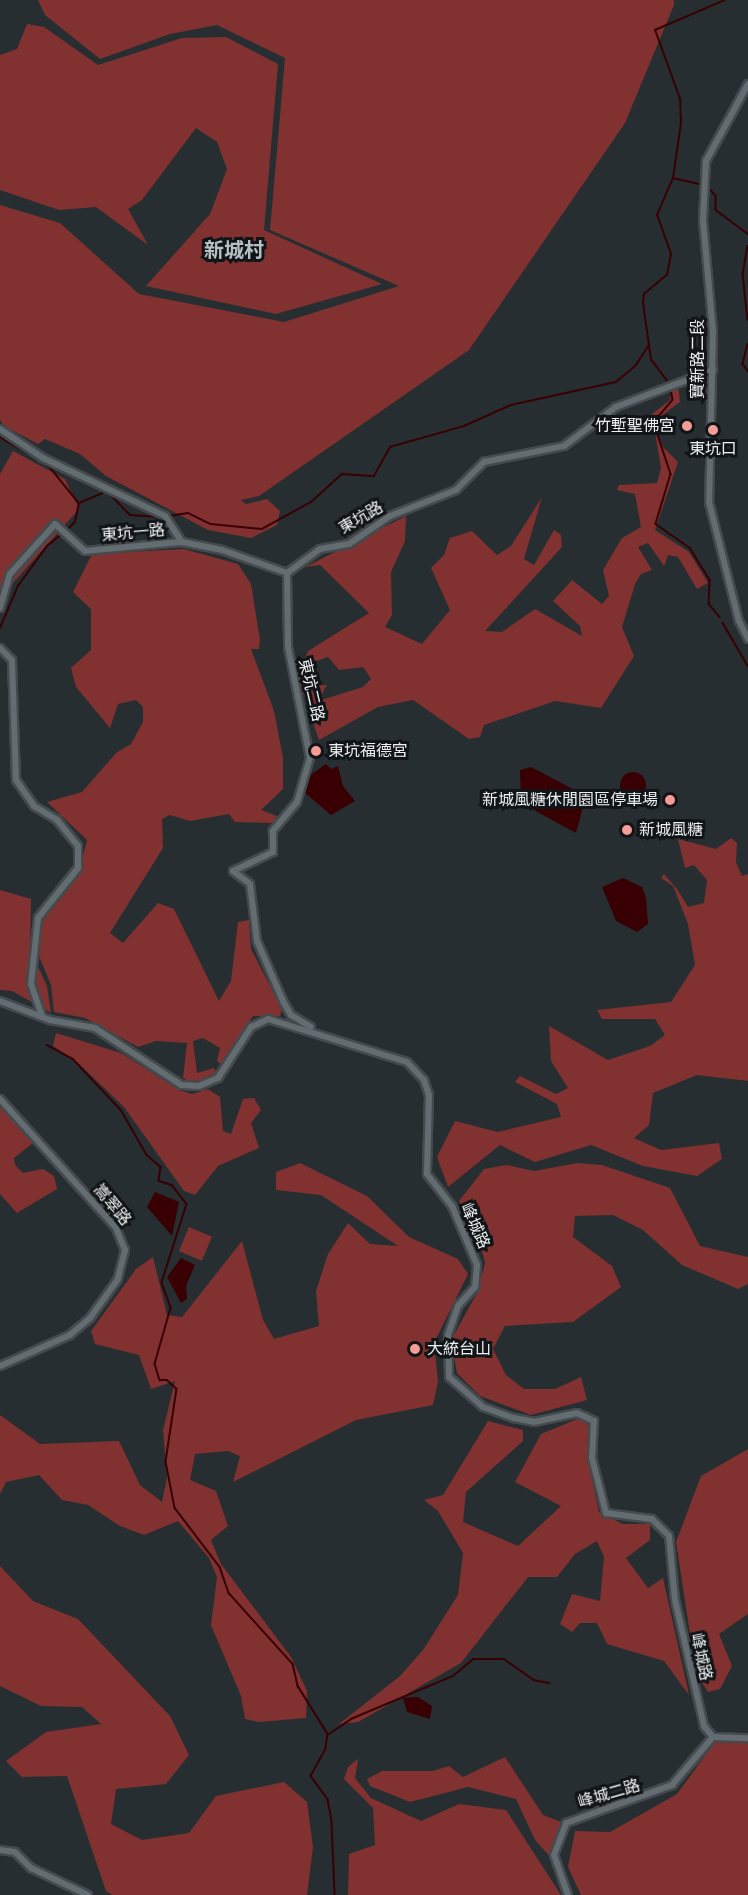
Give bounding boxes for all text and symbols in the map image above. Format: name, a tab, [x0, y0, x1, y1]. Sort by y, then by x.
district label: 新城村	[204, 238, 264, 262]
street label: 寶新路二段	[688, 319, 708, 399]
place label: 竹塹聖佛宮	[595, 416, 675, 436]
marker: 竹塹聖佛宮	[680, 419, 694, 433]
marker: 東坑口	[706, 423, 720, 437]
place label: 東坑口	[689, 439, 737, 459]
street label: 東坑路	[335, 498, 387, 538]
street label: 東坑一路	[100, 521, 166, 545]
street label: 東坑二路	[294, 657, 328, 723]
place label: 東坑福德宮	[328, 741, 408, 761]
marker: 東坑福德宮	[309, 744, 323, 758]
place label: 新城風糖休閒園區停車場	[482, 790, 658, 810]
marker: 新城風糖休閒園區停車場	[663, 793, 677, 807]
place label: 新城風糖	[639, 820, 703, 840]
marker: 新城風糖	[620, 823, 634, 837]
street label: 嵩翠路	[89, 1180, 135, 1230]
street label: 峰城路	[456, 1200, 494, 1252]
place label: 大統台山	[427, 1339, 491, 1359]
marker: 大統台山	[408, 1342, 422, 1356]
street label: 峰城路	[687, 1632, 715, 1682]
street label: 峰城二路	[576, 1776, 642, 1812]

